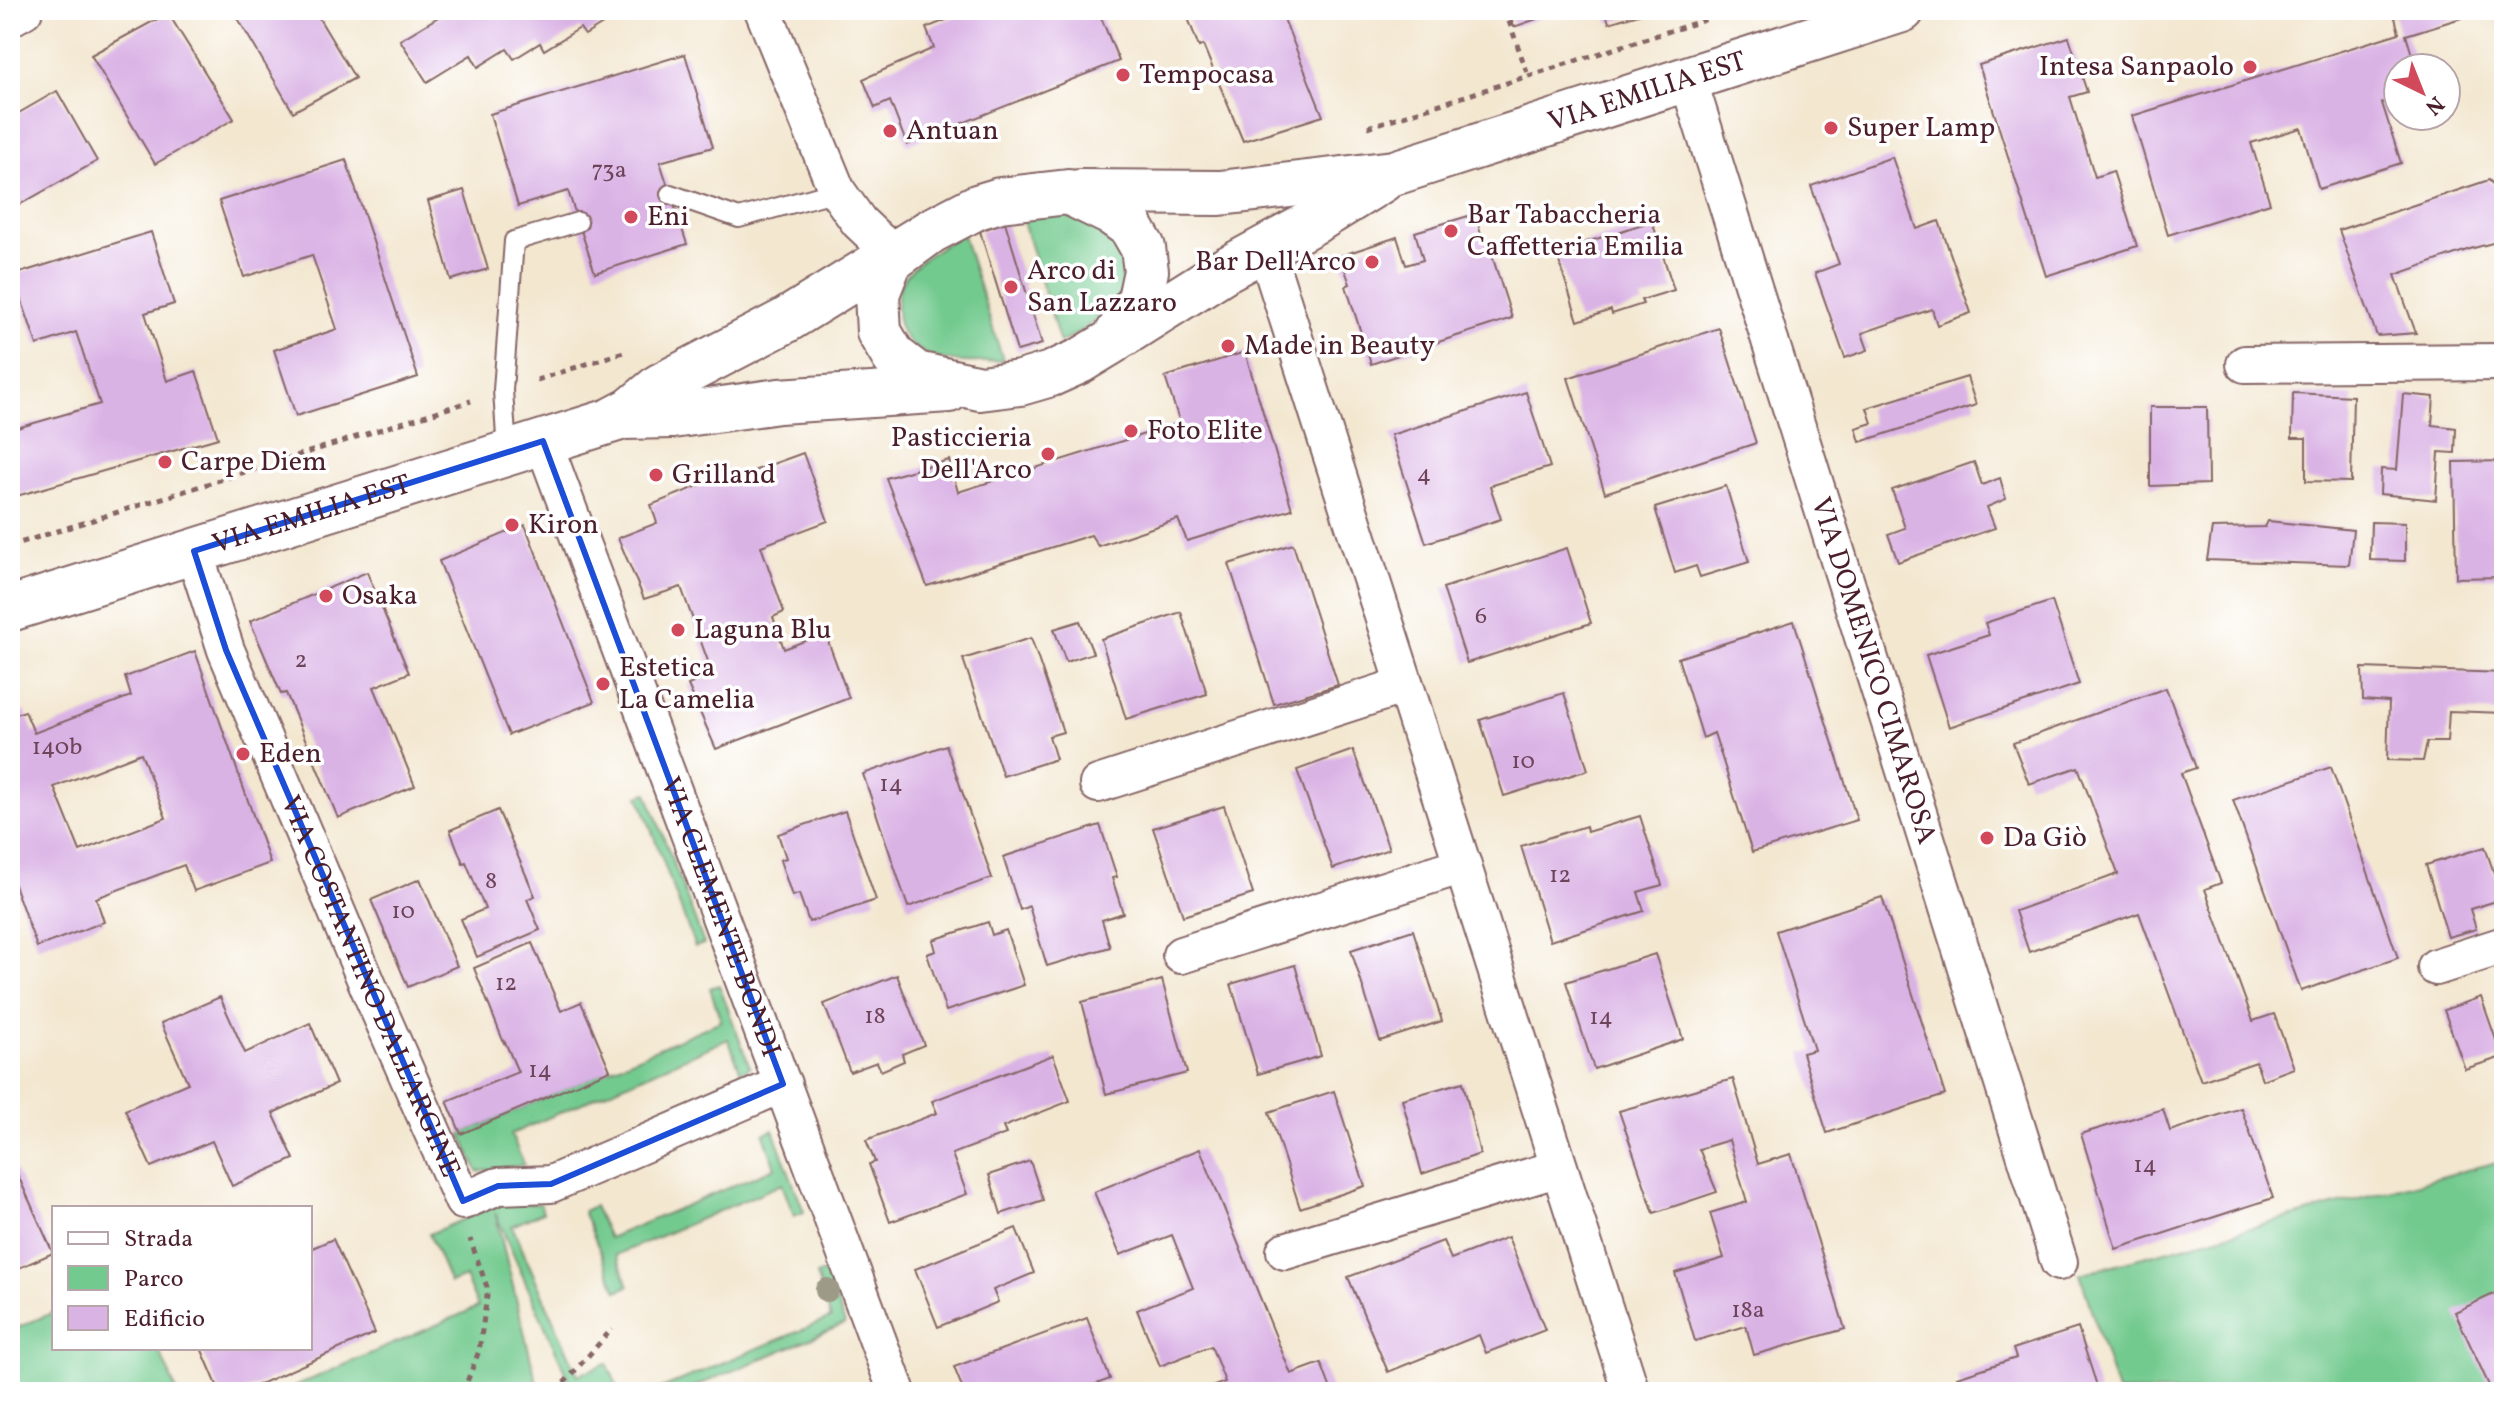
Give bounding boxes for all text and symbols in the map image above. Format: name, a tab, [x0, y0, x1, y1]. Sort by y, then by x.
street label: VIA EMILIA EST	[1543, 42, 1751, 142]
place label: Intesa Sanpaolo	[2039, 48, 2234, 87]
north arrow	[2382, 52, 2462, 132]
place label: Tempocasa	[1139, 56, 1275, 95]
marker: Intesa Sanpaolo	[2241, 58, 2259, 76]
marker: Tempocasa	[1114, 66, 1132, 84]
text: N	[2418, 88, 2450, 122]
place label: Super Lamp	[1847, 109, 1995, 148]
place label: Antuan	[906, 112, 999, 151]
marker: Super Lamp	[1822, 119, 1840, 137]
marker: Antuan	[881, 122, 899, 140]
house number: 73a	[591, 154, 627, 188]
place label: Bar Tabaccheria Caffetteria Emilia	[1467, 196, 1684, 267]
place label: Eni	[647, 198, 689, 237]
marker: Eni	[622, 208, 640, 226]
marker: Bar Tabaccheria Caffetteria Emilia	[1442, 222, 1460, 240]
place label: Bar Dell'Arco	[1195, 243, 1356, 282]
place label: Arco di San Lazzaro	[1027, 252, 1177, 323]
marker: Bar Dell'Arco	[1363, 253, 1381, 271]
marker: Arco di San Lazzaro	[1002, 278, 1020, 296]
place label: Made in Beauty	[1244, 327, 1435, 366]
marker: Made in Beauty	[1219, 337, 1237, 355]
place label: Foto Elite	[1147, 412, 1263, 451]
place label: Pasticcieria Dell'Arco	[891, 419, 1032, 490]
marker: Foto Elite	[1122, 422, 1140, 440]
place label: Carpe Diem	[181, 443, 327, 482]
marker: Pasticcieria Dell'Arco	[1039, 445, 1057, 463]
marker: Carpe Diem	[156, 453, 174, 471]
place label: Grilland	[672, 456, 776, 495]
house number: 4	[1417, 458, 1431, 492]
street label: VIA EMILIA EST	[208, 465, 416, 564]
marker: Grilland	[647, 466, 665, 484]
street label: VIA DOMENICO CIMAROSA	[1801, 492, 1946, 849]
place label: Kiron	[528, 506, 599, 545]
marker: Kiron	[503, 516, 521, 534]
place label: Osaka	[342, 577, 418, 616]
marker: Osaka	[317, 587, 335, 605]
house number: 6	[1475, 600, 1487, 634]
place label: Laguna Blu	[694, 611, 832, 650]
marker: Laguna Blu	[669, 621, 687, 639]
house number: 2	[295, 644, 307, 678]
place label: Estetica La Camelia	[619, 649, 755, 720]
marker: Estetica La Camelia	[594, 675, 612, 693]
house number: 140b	[32, 731, 82, 765]
place label: Eden	[259, 735, 322, 774]
marker: Eden	[234, 745, 252, 763]
house number: 10	[1511, 745, 1535, 779]
house number: 14	[879, 768, 903, 802]
street label: VIA CLEMENTE BONDI	[650, 772, 790, 1063]
street label: VIA COSTANTINO DALL'ARGINE	[270, 790, 470, 1183]
place label: Da Giò	[2003, 819, 2087, 858]
marker: Da Giò	[1978, 829, 1996, 847]
house number: 12	[1549, 859, 1571, 893]
house number: 8	[485, 865, 497, 899]
house number: 10	[391, 895, 415, 929]
house number: 12	[495, 967, 517, 1001]
house number: 18	[864, 1000, 886, 1034]
house number: 14	[1589, 1001, 1613, 1035]
house number: 14	[528, 1054, 552, 1088]
house number: 14	[2133, 1149, 2157, 1183]
legend	[52, 1206, 312, 1350]
text: Strada	[124, 1223, 193, 1257]
text: Parco	[124, 1263, 183, 1297]
house number: 18a	[1731, 1294, 1765, 1328]
text: Edificio	[124, 1303, 205, 1337]

